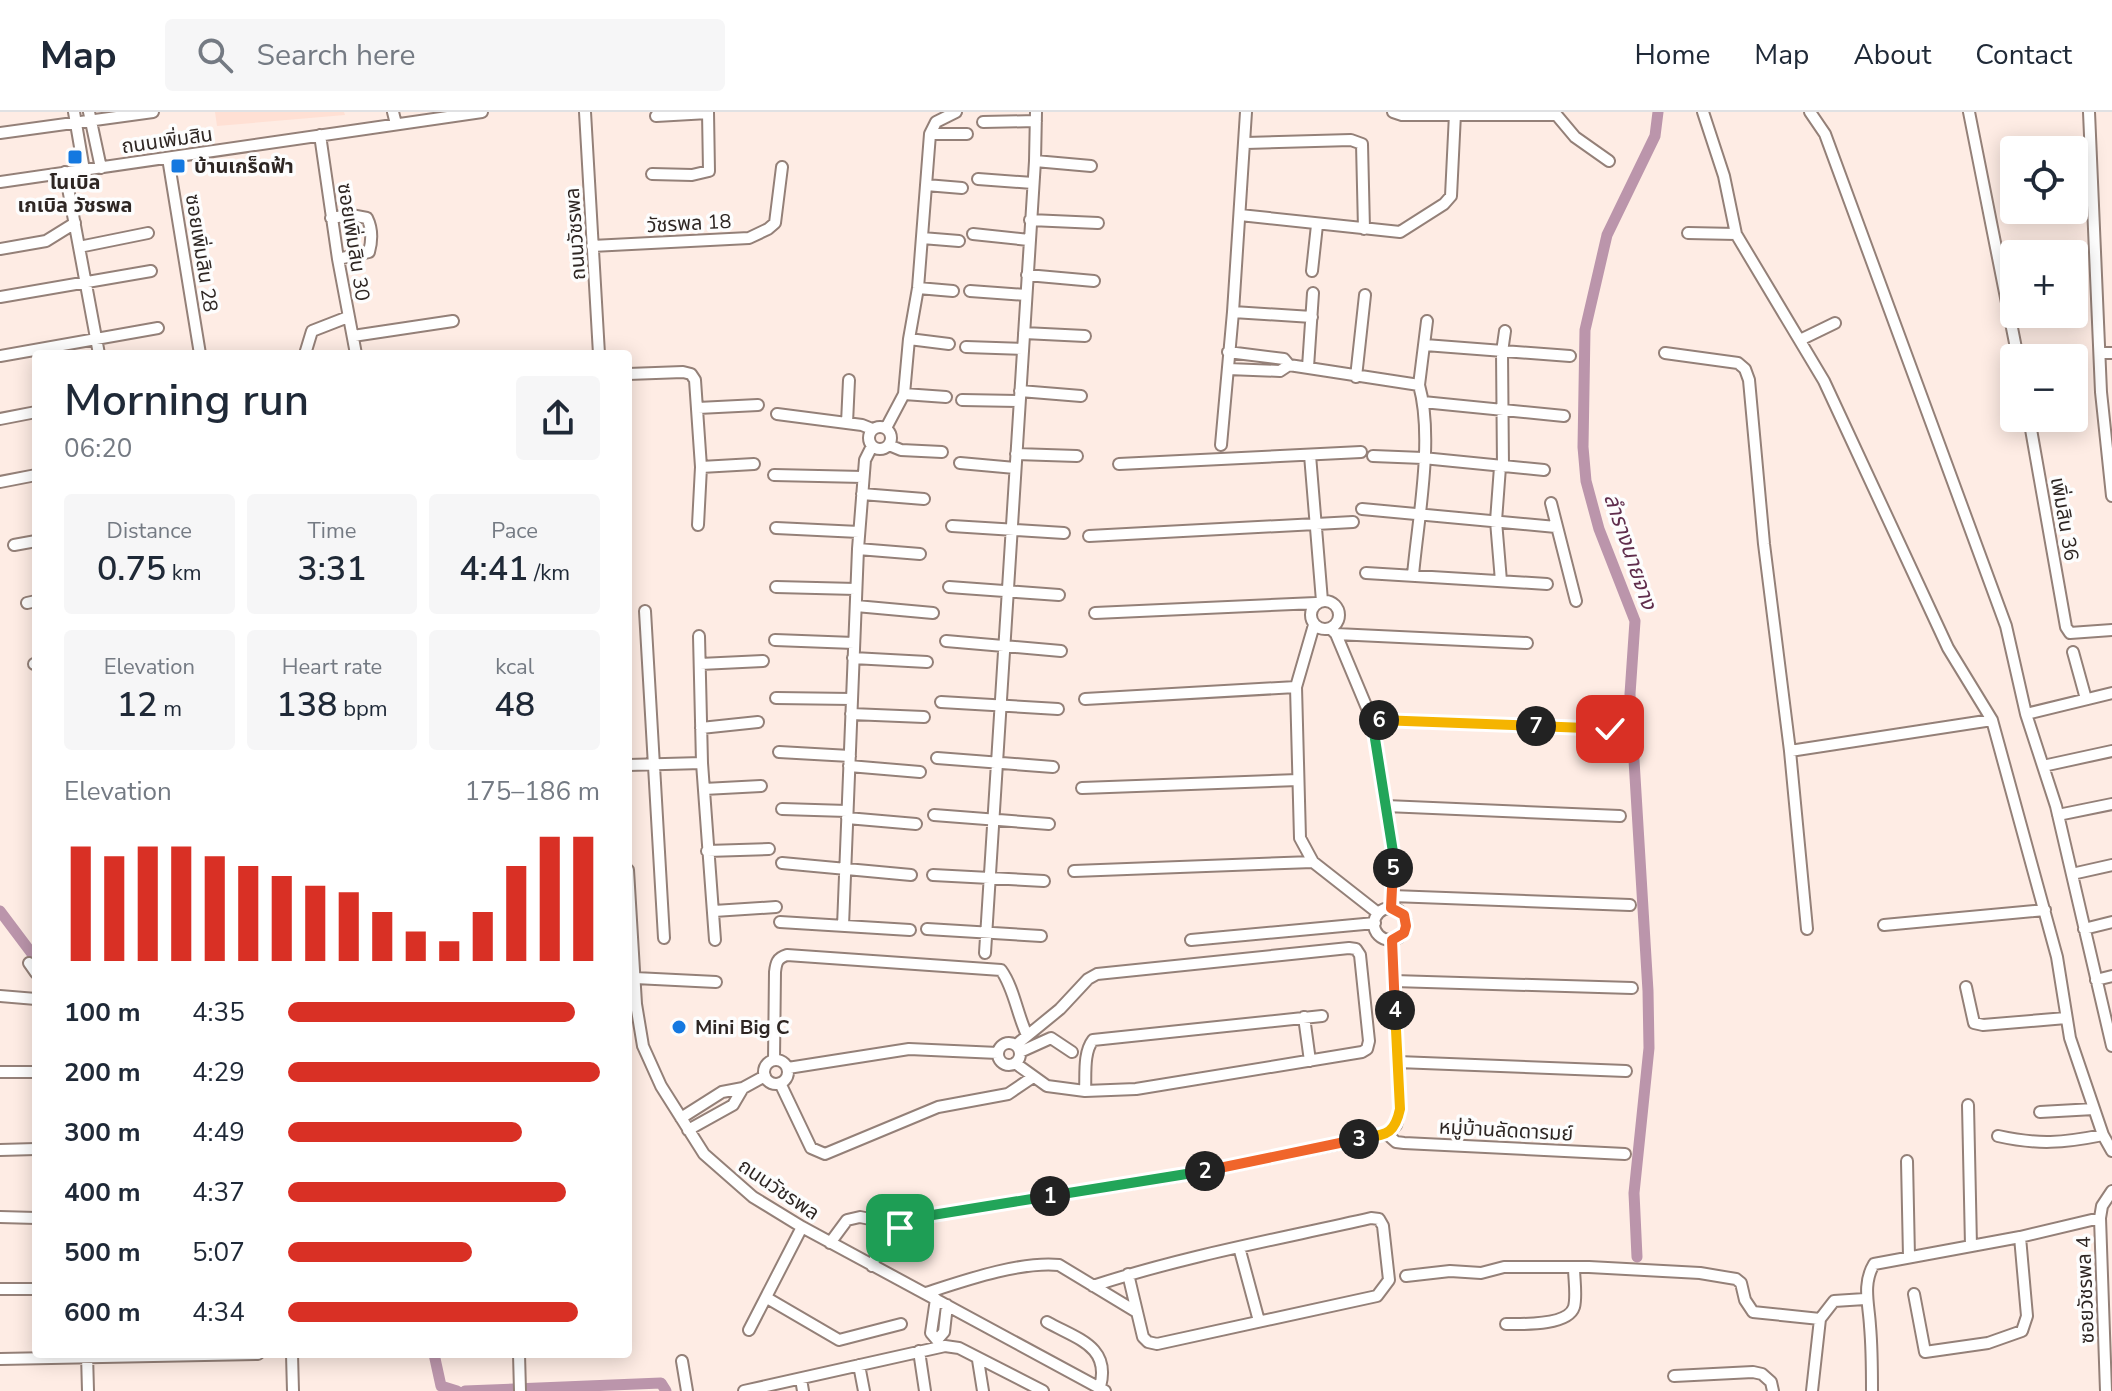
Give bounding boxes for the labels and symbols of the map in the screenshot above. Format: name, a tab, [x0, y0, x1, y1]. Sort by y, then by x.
street label: ถนนเพิ่มสิน	[120, 121, 214, 160]
marker: โนเบิล เกเบิล วัชรพล	[66, 148, 84, 166]
place label: บ้านเกร็ดฟ้า	[194, 153, 294, 180]
marker: บ้านเกร็ดฟ้า	[169, 157, 187, 175]
place label: โนเบิล เกเบิล วัชรพล	[17, 169, 133, 219]
street label: ซอยเพิ่มสิน 30	[331, 181, 376, 303]
street label: ถนนวัชรพล	[559, 187, 592, 281]
street label: ซอยเพิ่มสิน 28	[179, 192, 224, 314]
street label: วัชรพล 18	[646, 208, 732, 239]
street label: เพิ่มสิน 36	[2044, 475, 2085, 563]
water label: ลำรางนายจาง	[1596, 489, 1664, 614]
pin	[1576, 695, 1644, 763]
pin: 6	[1359, 700, 1399, 740]
pin: 7	[1516, 706, 1556, 746]
pin: 5	[1373, 848, 1413, 888]
pin: 4	[1375, 990, 1415, 1030]
place label: Mini Big C	[695, 1014, 790, 1041]
marker: Mini Big C	[670, 1018, 688, 1036]
street label: หมู่บ้านลัดดารมย์	[1438, 1113, 1574, 1148]
pin: 3	[1339, 1119, 1379, 1159]
pin: 2	[1185, 1151, 1225, 1191]
street label: ถนนวัชรพล	[733, 1152, 825, 1226]
pin: 1	[1030, 1176, 1070, 1216]
pin	[866, 1194, 934, 1262]
street label: ซอยวัชรพล 4	[2070, 1236, 2101, 1344]

